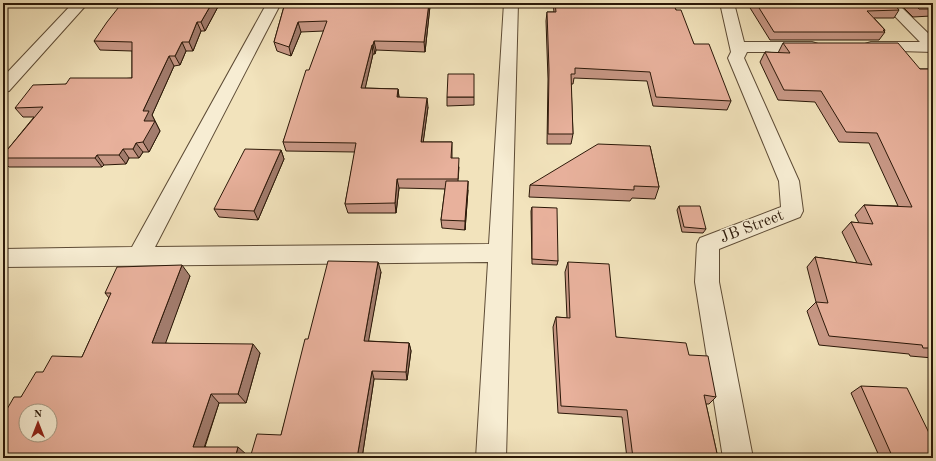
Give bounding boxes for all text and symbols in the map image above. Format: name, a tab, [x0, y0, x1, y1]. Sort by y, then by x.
street label: JB Street	[718, 207, 786, 246]
north arrow	[18, 403, 58, 443]
text: N	[34, 409, 43, 420]

